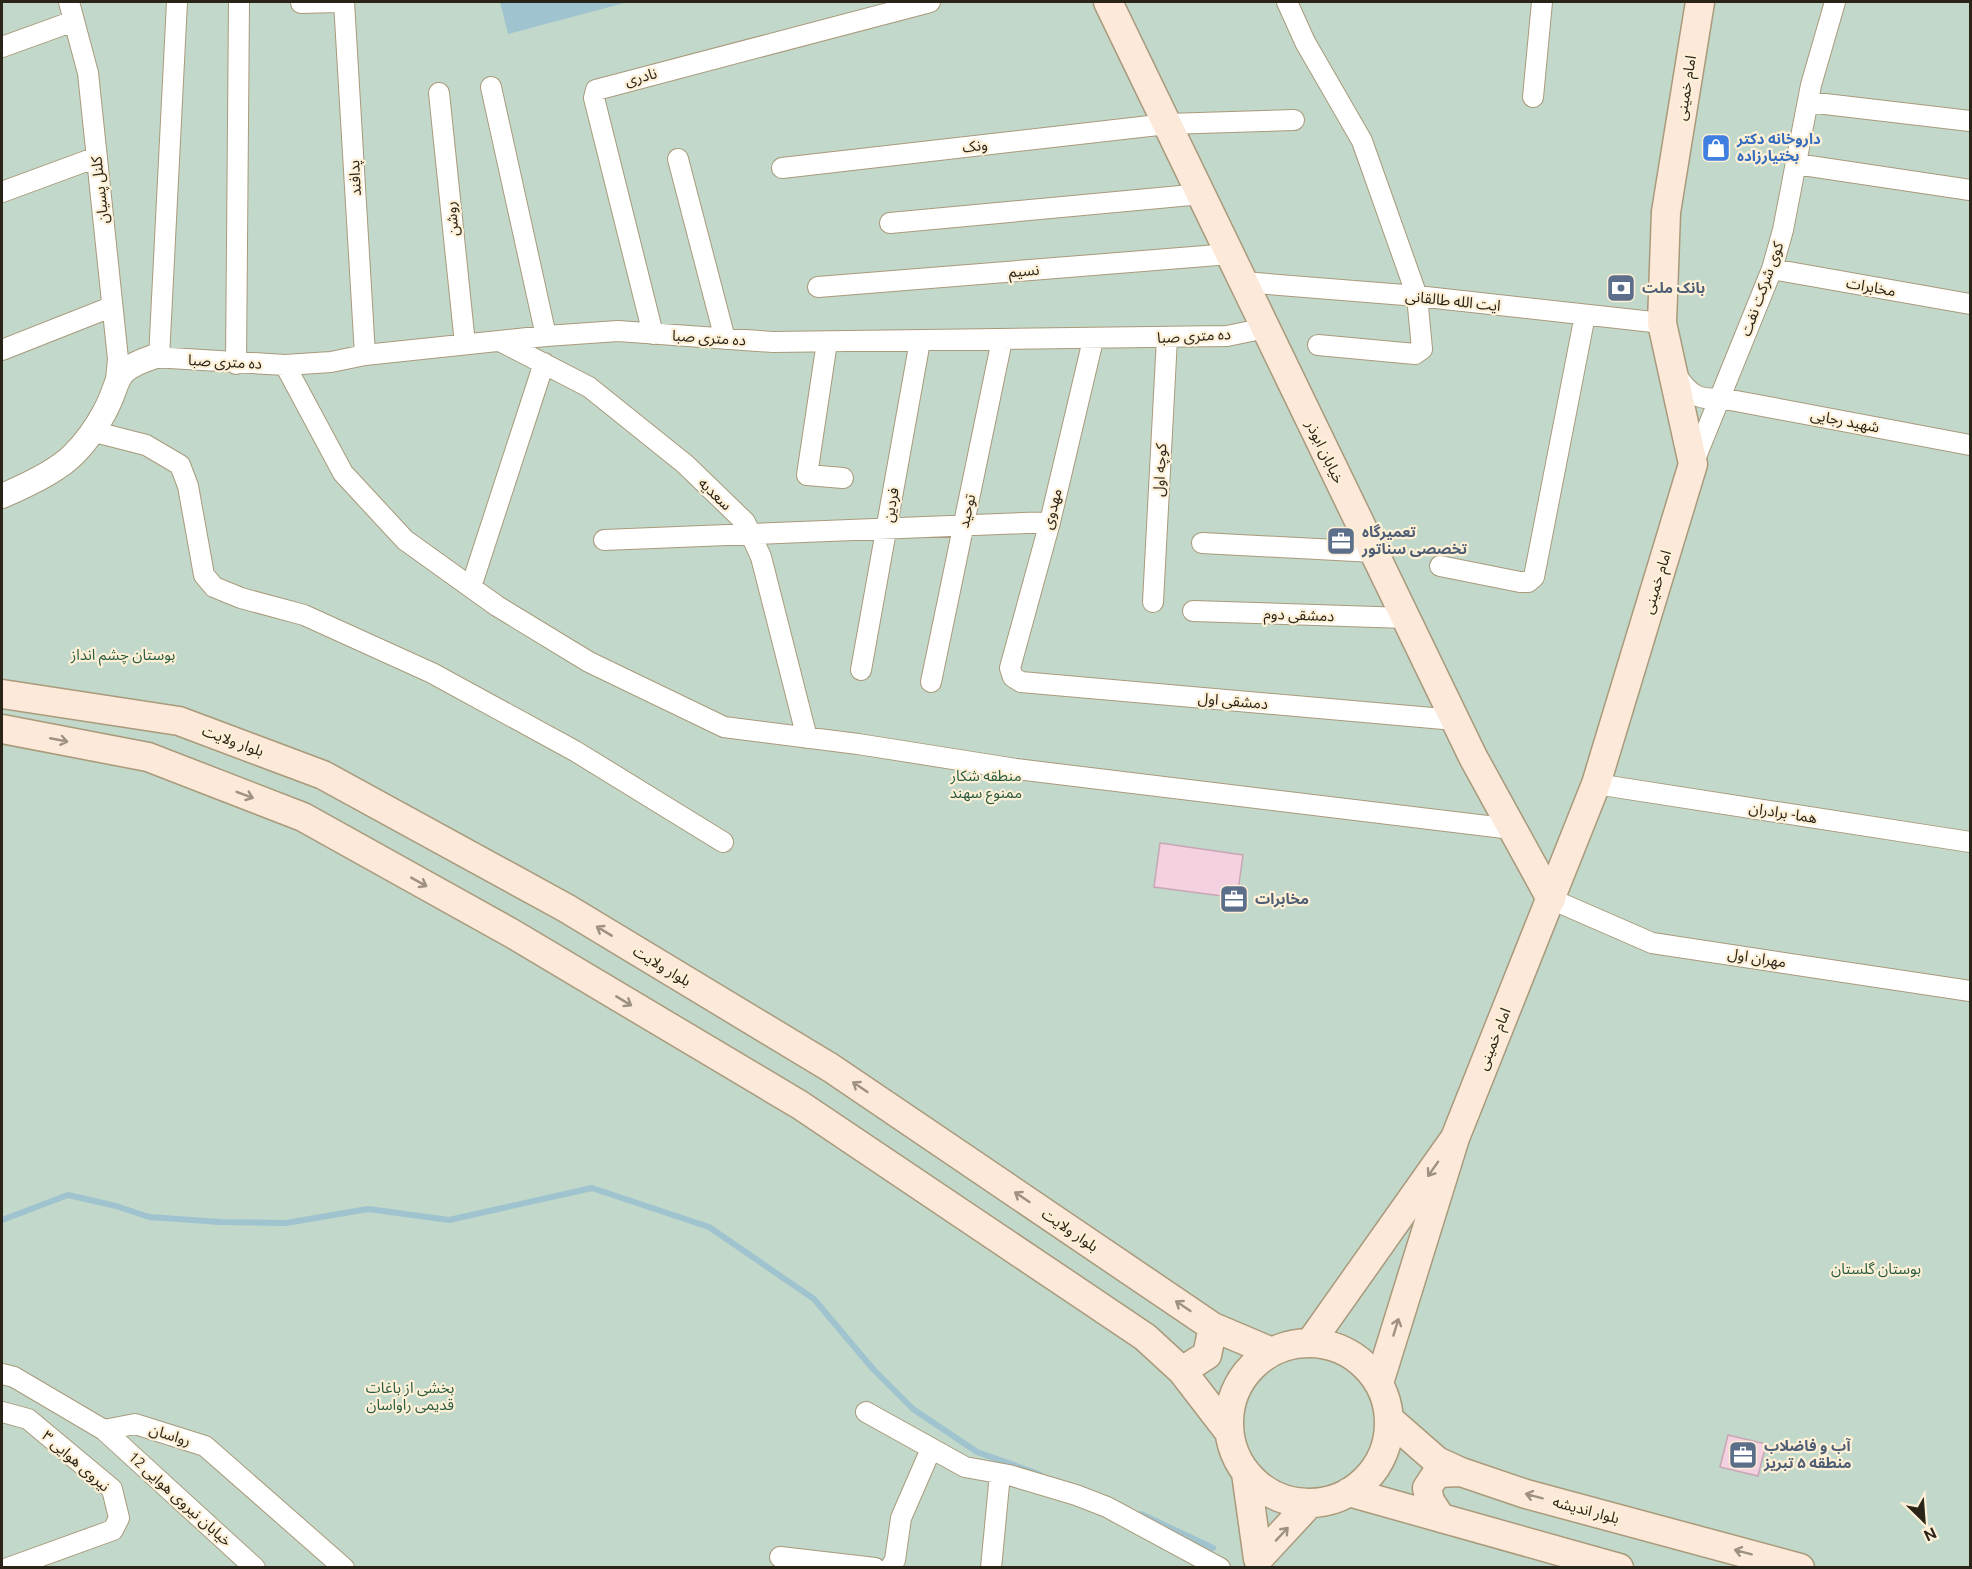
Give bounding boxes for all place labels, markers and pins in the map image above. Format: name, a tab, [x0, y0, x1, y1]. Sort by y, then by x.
place label: داروخانه دکتر بختیارزاده	[1736, 130, 1821, 165]
shop icon: داروخانه دکتر بختیارزاده	[1700, 132, 1732, 164]
bank icon: بانک ملت	[1605, 272, 1637, 304]
place label: بانک ملت	[1642, 279, 1705, 296]
place label: تعمیرگاه تخصصی سناتور	[1361, 523, 1468, 558]
office icon: تعمیرگاه تخصصی سناتور	[1325, 525, 1357, 557]
office icon: مخابرات	[1218, 883, 1250, 915]
place label: مخابرات	[1255, 890, 1309, 908]
place label: آب و فاضلاب منطقه ۵ تبریز	[1763, 1437, 1852, 1472]
office icon: آب و فاضلاب منطقه ۵ تبریز	[1727, 1439, 1759, 1471]

